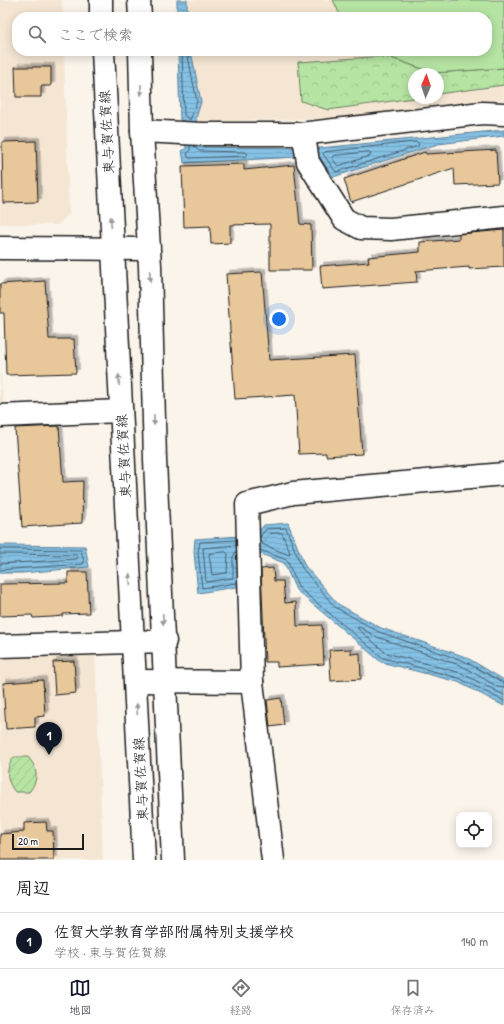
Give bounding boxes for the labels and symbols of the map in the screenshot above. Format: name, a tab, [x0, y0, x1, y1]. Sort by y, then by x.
north arrow	[408, 68, 444, 104]
one-way arrow	[138, 84, 144, 97]
street label: 東与賀佐賀線	[94, 90, 118, 174]
one-way arrow	[107, 216, 114, 228]
one-way arrow	[147, 270, 153, 283]
your location	[269, 309, 289, 329]
one-way arrow	[115, 374, 122, 386]
street label: 東与賀佐賀線	[111, 414, 135, 498]
one-way arrow	[151, 414, 157, 427]
one-way arrow	[127, 572, 133, 585]
one-way arrow	[160, 613, 167, 625]
one-way arrow	[134, 702, 140, 715]
pin: 1	[36, 722, 62, 755]
street label: 東与賀佐賀線	[128, 737, 152, 821]
scale bar	[12, 832, 84, 851]

